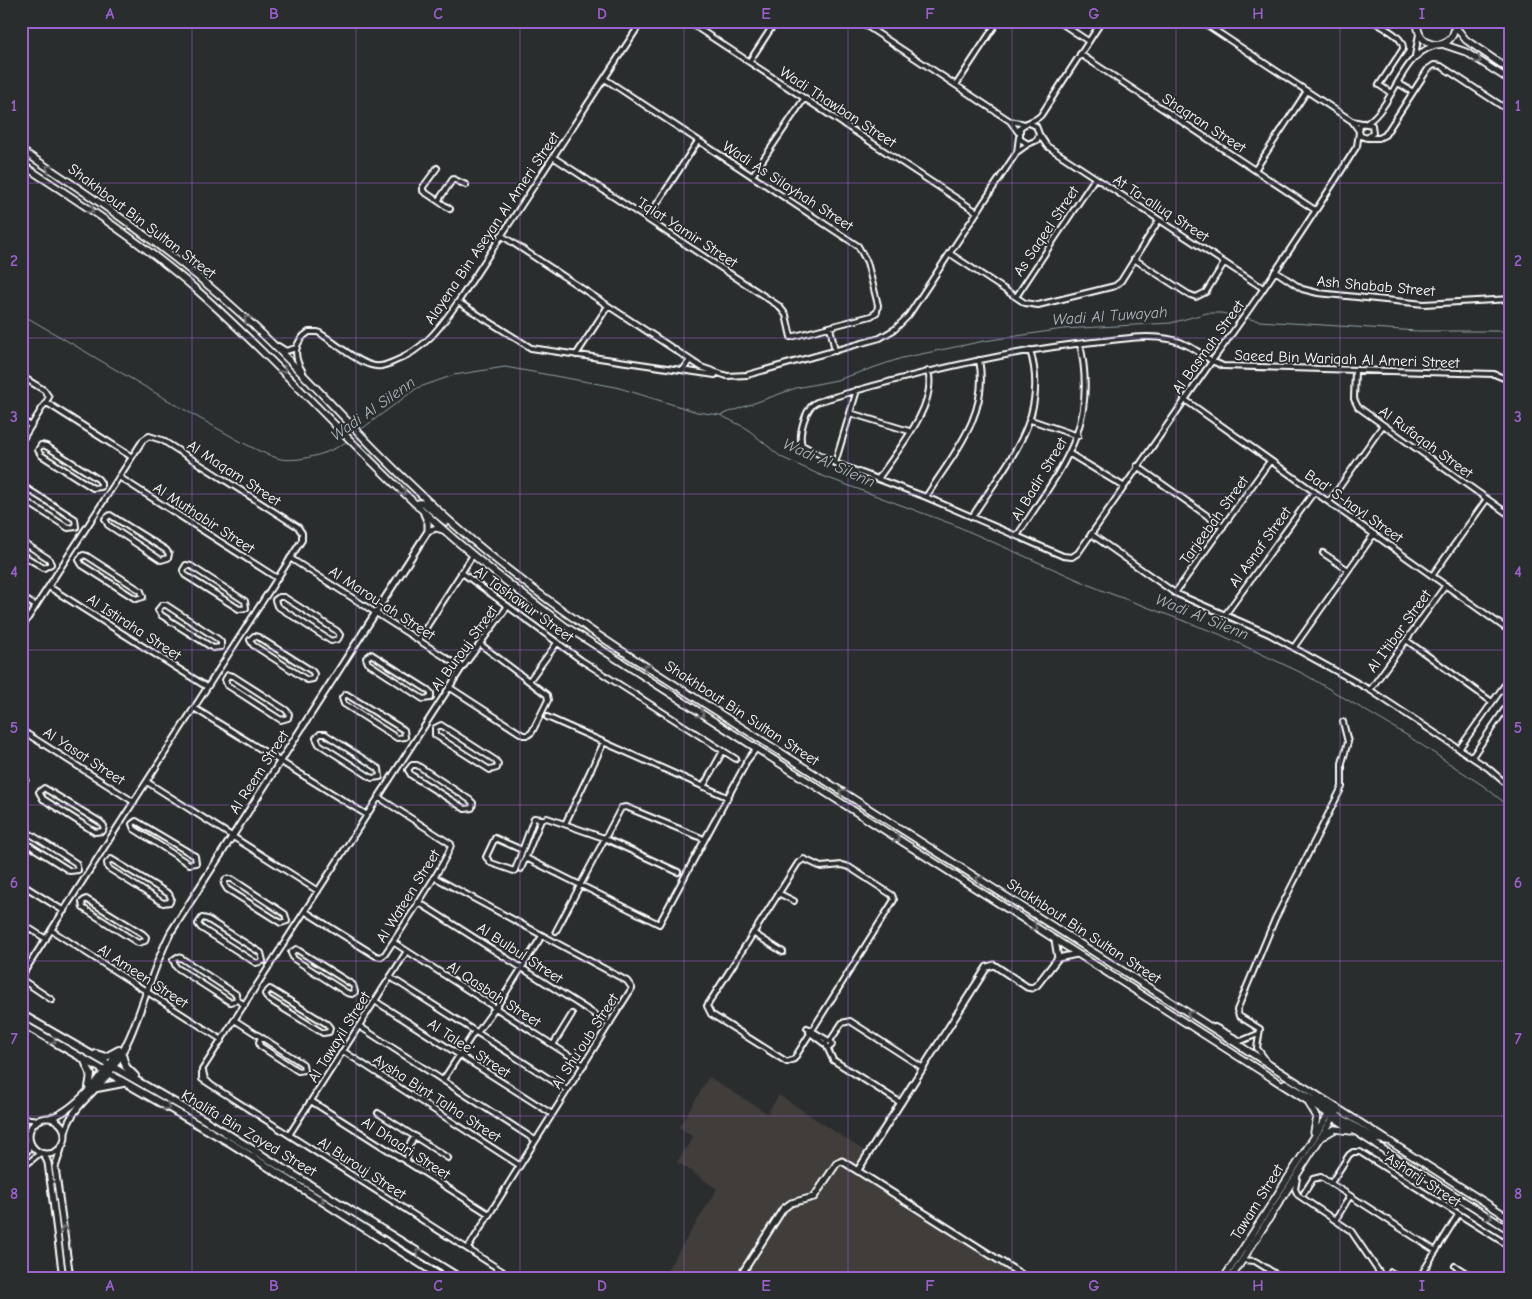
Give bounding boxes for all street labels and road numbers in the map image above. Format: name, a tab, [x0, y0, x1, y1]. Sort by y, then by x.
street label: Wadi Thawban Street	[776, 63, 900, 152]
street label: Shaqran Street	[1159, 89, 1250, 157]
street label: Alayena Bin Aseyan Al Ameri Street	[421, 128, 564, 328]
street label: Wadi As Silayhah Street	[719, 137, 857, 235]
street label: Shakhbout Bin Sultan Street	[65, 160, 220, 283]
street label: At Ta-alluq Street	[1110, 170, 1213, 246]
street label: As Saqeel Street	[1009, 182, 1083, 279]
street label: 'Iqlat Yamir Street	[633, 193, 742, 272]
street label: Ash Shabab Street	[1316, 272, 1436, 300]
street label: Al Basmah Street	[1168, 296, 1248, 397]
street label: Saeed Bin Wariqah Al Ameri Street	[1234, 346, 1461, 372]
street label: Al Rufaqah Street	[1376, 402, 1477, 482]
street label: Al Badir Street	[1007, 434, 1071, 524]
street label: Al Maqam Street	[184, 436, 285, 510]
street label: Bad' S-hayl Street	[1301, 465, 1407, 547]
street label: Tarjeebah Street	[1176, 472, 1253, 568]
street label: Al Muthabir Street	[150, 479, 259, 558]
street label: Al Asnaf Street	[1225, 503, 1296, 591]
street label: Al Marou-ah Street	[326, 562, 439, 644]
street label: Al Tashawur Street	[471, 562, 578, 646]
street label: Al I'tibar Street	[1363, 586, 1435, 676]
street label: Al Istiraha Street	[84, 590, 185, 665]
street label: Al Burouj Street	[427, 601, 501, 694]
street label: Shakhbout Bin Sultan Street	[662, 656, 823, 770]
street label: Al Yasat Street	[40, 723, 129, 789]
street label: Al Reem Street	[225, 726, 293, 817]
street label: Al Wateen Street	[372, 845, 444, 946]
street label: Shakhbout Bin Sultan Street	[1004, 874, 1165, 988]
street label: Al Bulbul Street	[474, 919, 567, 988]
street label: Al Ameen Street	[94, 940, 192, 1012]
street label: Al Qasbah Street	[444, 957, 545, 1031]
street label: Al Tawayil Street	[304, 988, 374, 1086]
street label: Al Shu'oub Street	[547, 989, 623, 1092]
street label: Al Talee' Street	[424, 1015, 514, 1082]
street label: Aysha Bint Talha Street	[370, 1050, 505, 1146]
street label: Khalifa Bin Zayed Street	[178, 1085, 320, 1181]
street label: Al Dhaari Street	[358, 1113, 454, 1184]
street label: Al Burouj Street	[315, 1133, 410, 1204]
street label: 'Asharij Street	[1380, 1147, 1465, 1211]
street label: Tawam Street	[1227, 1160, 1288, 1243]

